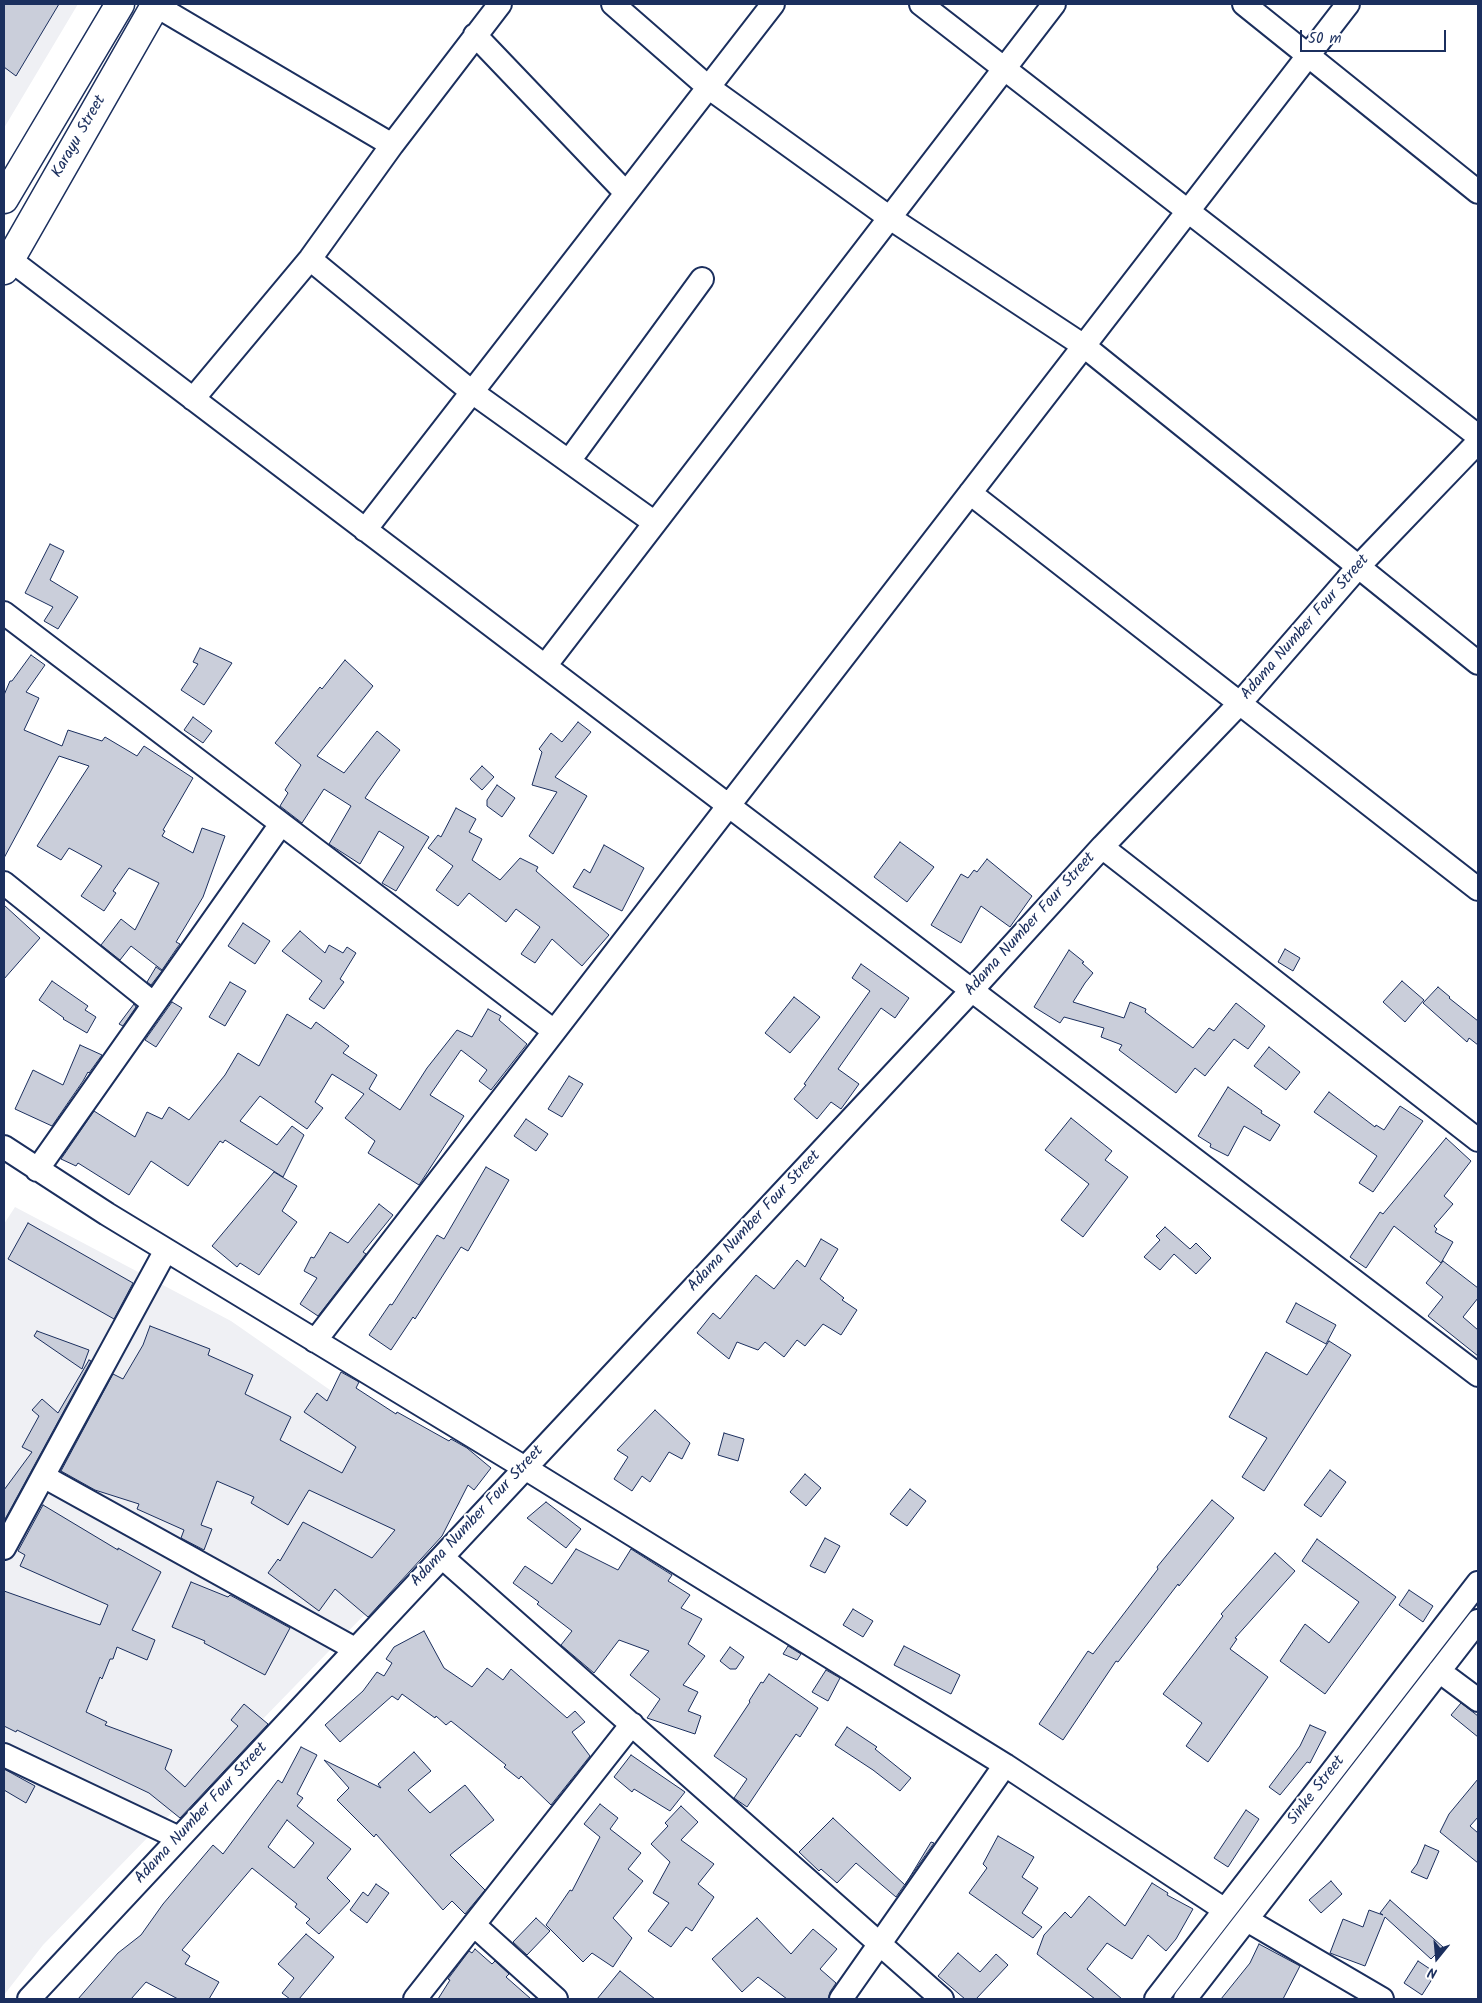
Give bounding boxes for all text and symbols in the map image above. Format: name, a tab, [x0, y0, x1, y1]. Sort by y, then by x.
scale bar	[1302, 20, 1448, 52]
text: 50 m	[1308, 27, 1342, 51]
street label: Karayu Street	[49, 92, 111, 182]
street label: Adama Number Four Street	[1238, 551, 1374, 705]
street label: Adama Number Four Street	[962, 849, 1100, 1001]
street label: Adama Number Four Street	[685, 1147, 825, 1297]
street label: Adama Number Four Street	[408, 1442, 548, 1592]
street label: Adama Number Four Street	[132, 1739, 272, 1889]
street label: Sinke Street	[1284, 1753, 1350, 1829]
north arrow	[1412, 1933, 1462, 1983]
text: N	[1425, 1961, 1440, 1984]

